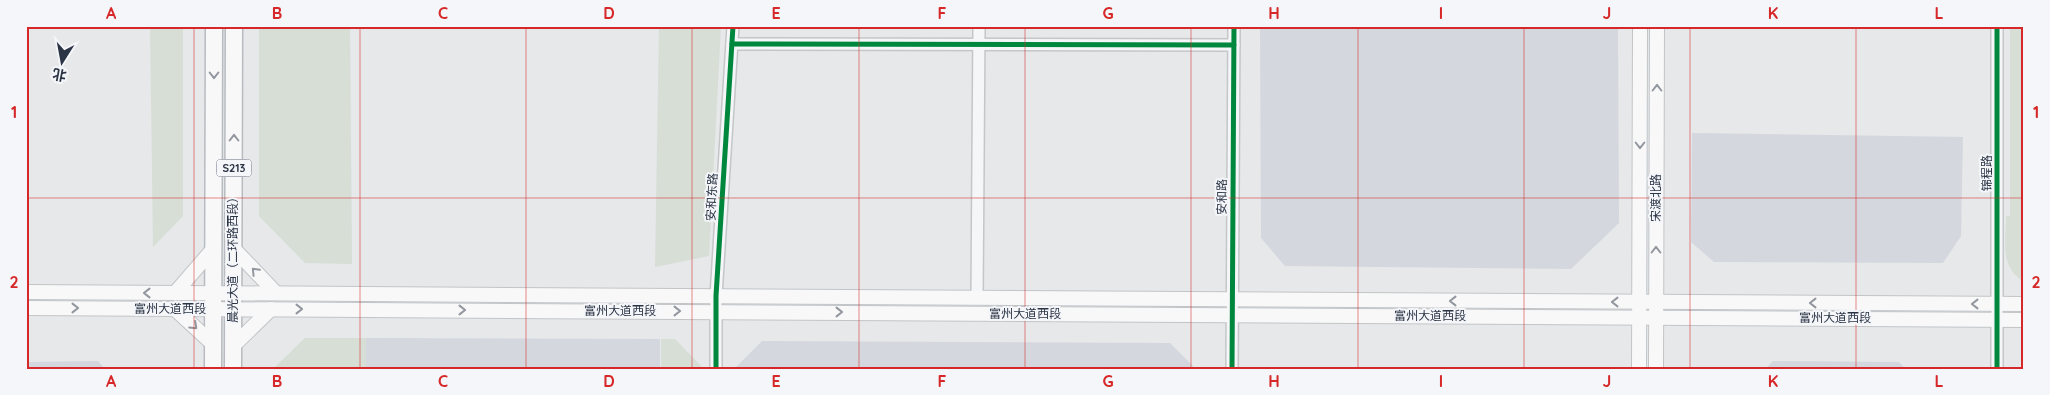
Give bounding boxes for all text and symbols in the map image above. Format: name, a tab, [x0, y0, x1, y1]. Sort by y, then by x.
text: A	[106, 3, 117, 23]
text: B	[272, 3, 282, 23]
text: C	[438, 3, 448, 23]
text: D	[603, 3, 615, 23]
text: E	[771, 3, 781, 23]
text: F	[938, 3, 947, 23]
text: G	[1102, 3, 1114, 23]
text: H	[1268, 3, 1280, 23]
text: I	[1439, 3, 1443, 23]
text: J	[1603, 3, 1611, 23]
text: K	[1768, 3, 1778, 23]
text: L	[1935, 3, 1944, 23]
north arrow	[38, 38, 88, 88]
text: 北	[51, 65, 68, 85]
one-way arrow	[209, 72, 219, 79]
one-way arrow	[1652, 83, 1662, 91]
text: 1	[11, 102, 17, 122]
text: 1	[2033, 102, 2039, 122]
one-way arrow	[229, 133, 239, 141]
one-way arrow	[1635, 142, 1645, 149]
street label: 锦程路	[1979, 155, 1994, 191]
road number: S213	[216, 160, 252, 177]
street label: 安和东路	[703, 173, 720, 221]
street label: 宋渡北路	[1648, 174, 1663, 222]
street label: 安和路	[1214, 179, 1229, 215]
street label: 晨光大道（二环路西段）	[225, 191, 240, 323]
one-way arrow	[1651, 246, 1661, 254]
one-way arrow	[252, 268, 261, 277]
text: 2	[9, 272, 19, 292]
text: 2	[2031, 272, 2041, 292]
one-way arrow	[143, 288, 151, 298]
one-way arrow	[1448, 296, 1456, 306]
one-way arrow	[1611, 297, 1618, 307]
one-way arrow	[1808, 298, 1816, 308]
one-way arrow	[1971, 299, 1978, 309]
street label: 富州大道西段	[134, 301, 206, 316]
one-way arrow	[72, 303, 79, 313]
street label: 富州大道西段	[584, 303, 656, 318]
one-way arrow	[296, 304, 304, 314]
one-way arrow	[458, 305, 466, 315]
one-way arrow	[673, 306, 681, 317]
street label: 富州大道西段	[989, 306, 1061, 321]
one-way arrow	[836, 307, 844, 317]
street label: 富州大道西段	[1394, 308, 1466, 323]
street label: 富州大道西段	[1799, 310, 1871, 325]
one-way arrow	[189, 320, 198, 329]
text: A	[106, 371, 117, 391]
text: B	[272, 371, 282, 391]
text: C	[438, 371, 448, 391]
text: D	[603, 371, 615, 391]
text: E	[771, 371, 781, 391]
text: F	[938, 371, 947, 391]
text: G	[1102, 371, 1114, 391]
text: H	[1268, 371, 1280, 391]
text: I	[1439, 371, 1443, 391]
text: J	[1603, 371, 1611, 391]
text: K	[1768, 371, 1778, 391]
text: L	[1935, 371, 1944, 391]

